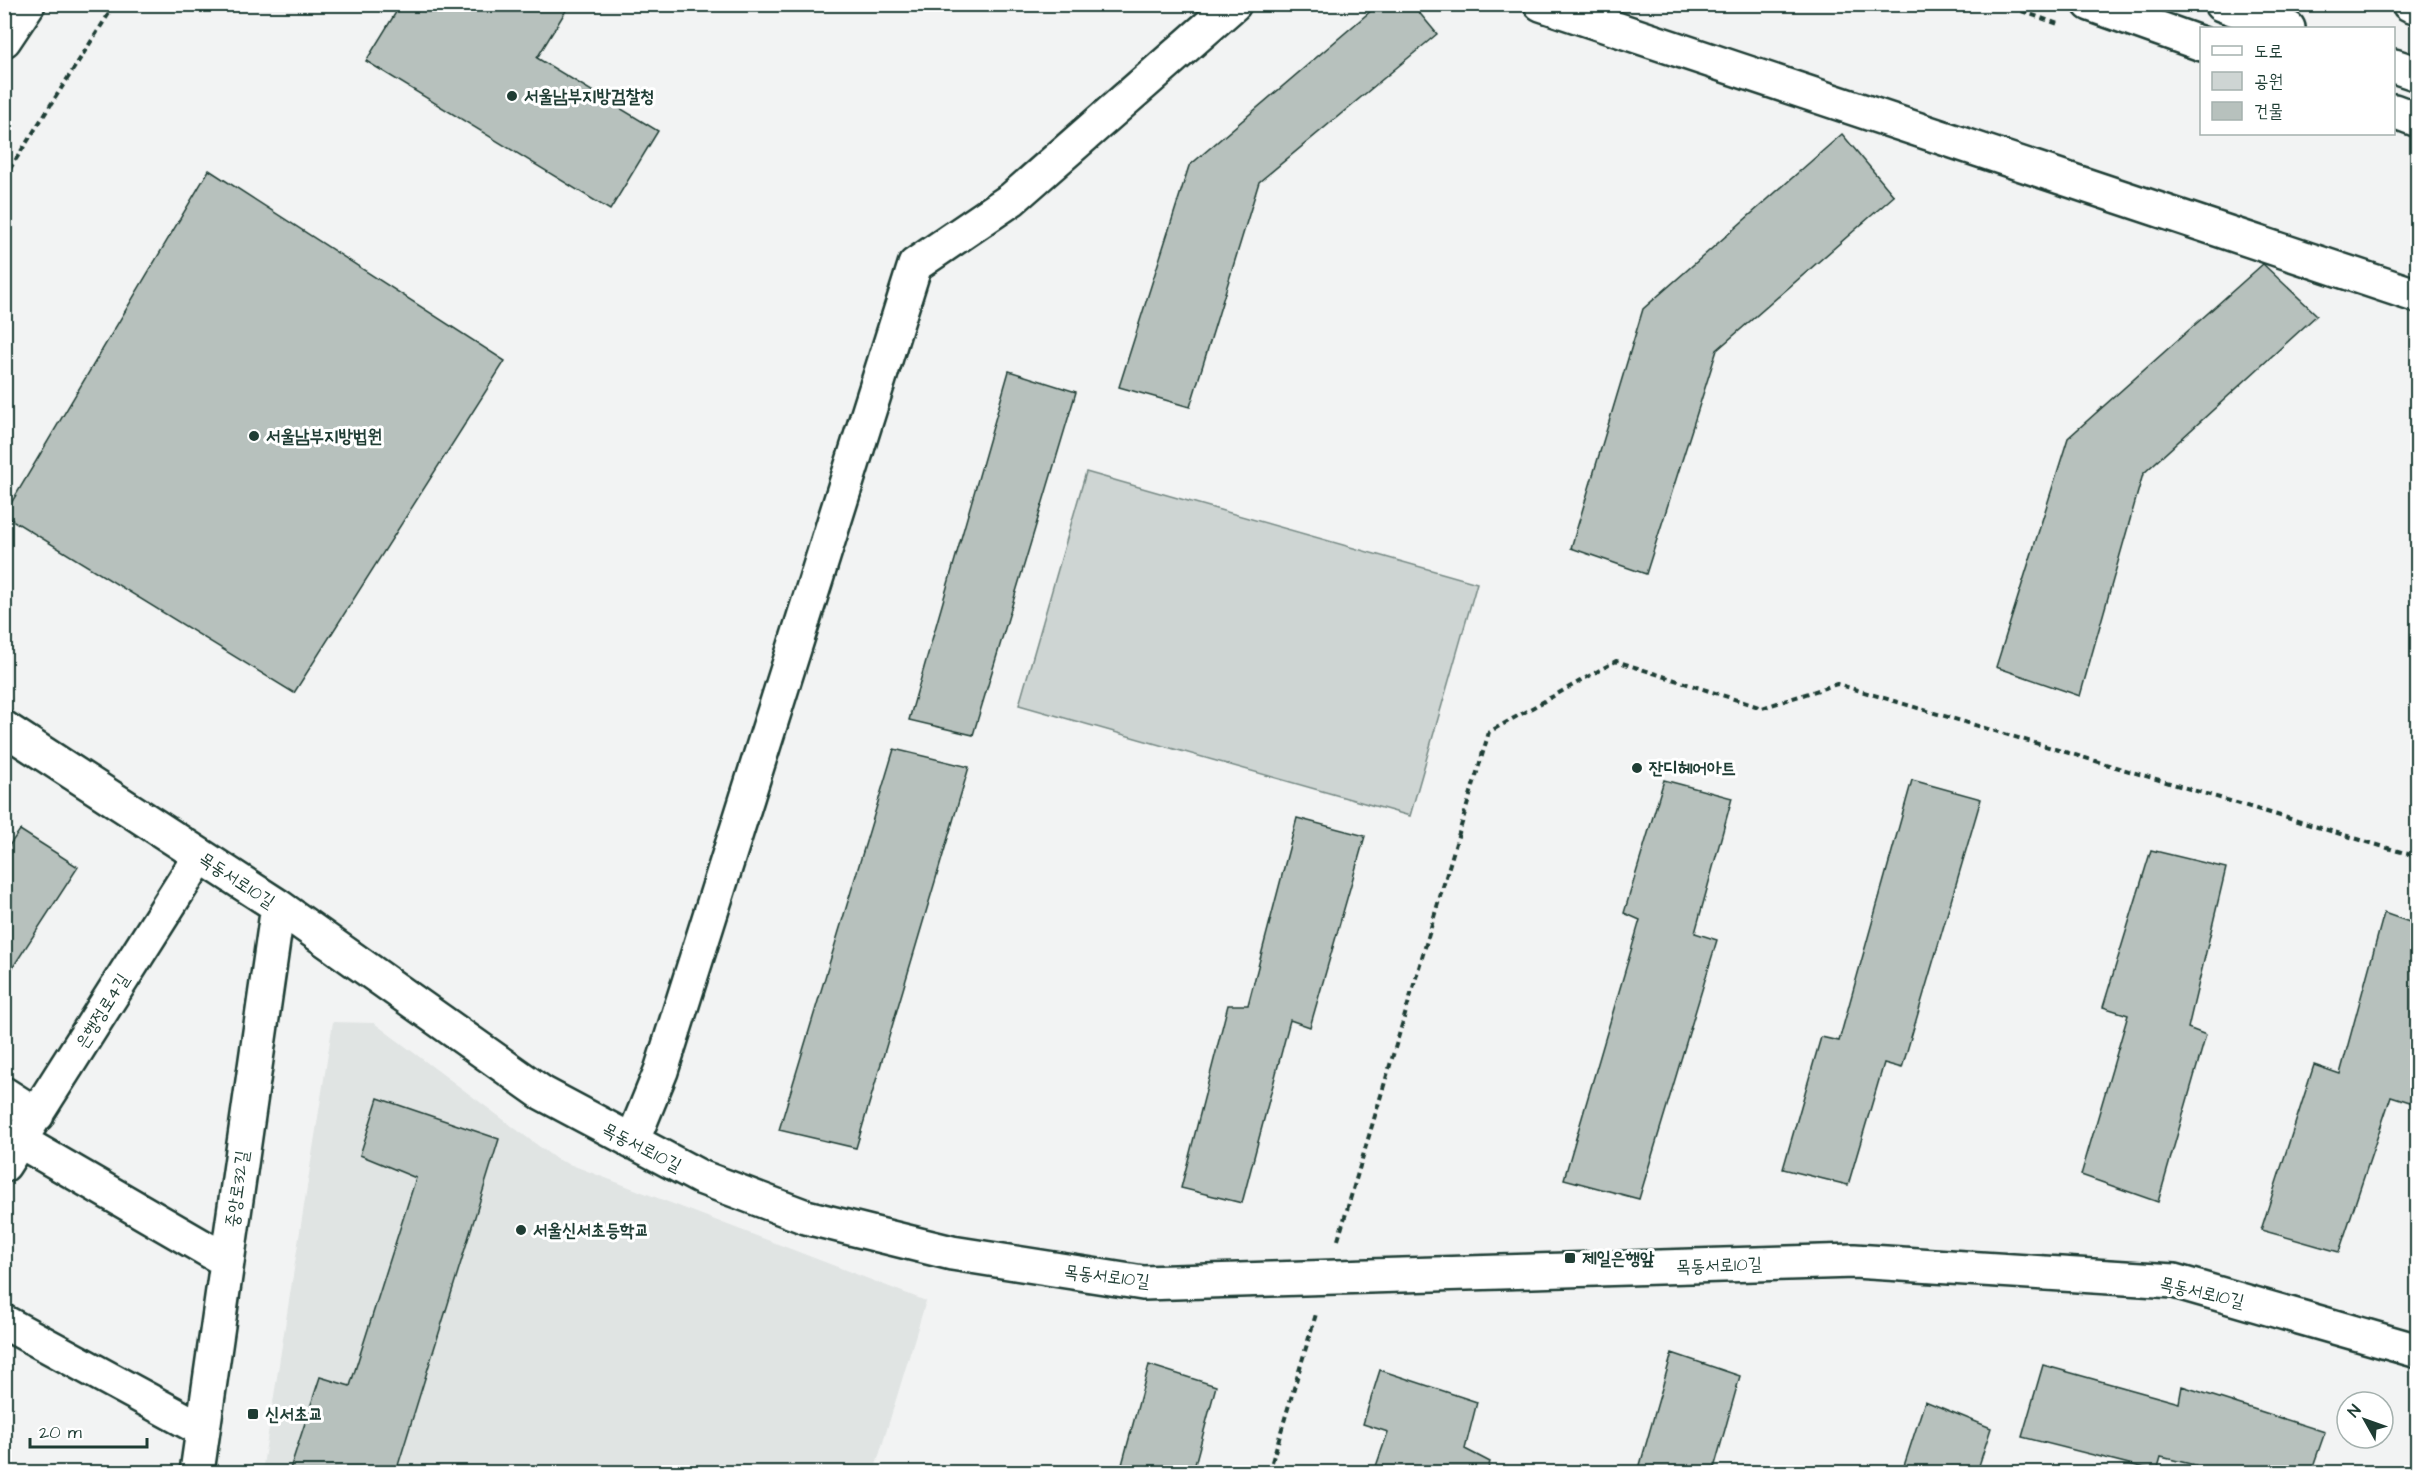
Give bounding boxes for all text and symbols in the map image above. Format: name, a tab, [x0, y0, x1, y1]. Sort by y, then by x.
legend	[2200, 27, 2395, 135]
text: 도로	[2254, 39, 2283, 64]
text: 공원	[2254, 69, 2283, 94]
place label: 서울남부지방검찰청	[524, 84, 654, 109]
marker: 서울남부지방검찰청	[505, 89, 519, 103]
text: 건물	[2254, 99, 2283, 124]
place label: 서울남부지방법원	[266, 424, 382, 449]
marker: 서울남부지방법원	[247, 429, 261, 443]
place label: 잔디헤어아트	[1648, 756, 1736, 781]
marker: 잔디헤어아트	[1630, 761, 1644, 775]
street label: 목동서로10길	[194, 846, 280, 915]
street label: 은행정로4길	[69, 968, 136, 1054]
street label: 목동서로10길	[598, 1117, 686, 1178]
street label: 중앙로32길	[220, 1149, 255, 1229]
place label: 서울신서초등학교	[533, 1218, 649, 1243]
marker: 서울신서초등학교	[514, 1223, 528, 1237]
place label: 제일은행앞	[1582, 1246, 1655, 1271]
marker: 제일은행앞	[1563, 1251, 1577, 1265]
street label: 목동서로10길	[1676, 1251, 1763, 1279]
street label: 목동서로10길	[1063, 1259, 1152, 1294]
street label: 목동서로10길	[2157, 1271, 2247, 1314]
north arrow	[2335, 1390, 2395, 1450]
text: N	[2343, 1400, 2366, 1422]
place label: 신서초교	[265, 1402, 323, 1427]
marker: 신서초교	[246, 1407, 260, 1421]
scale bar	[30, 1411, 147, 1449]
text: 20 m	[39, 1420, 82, 1445]

